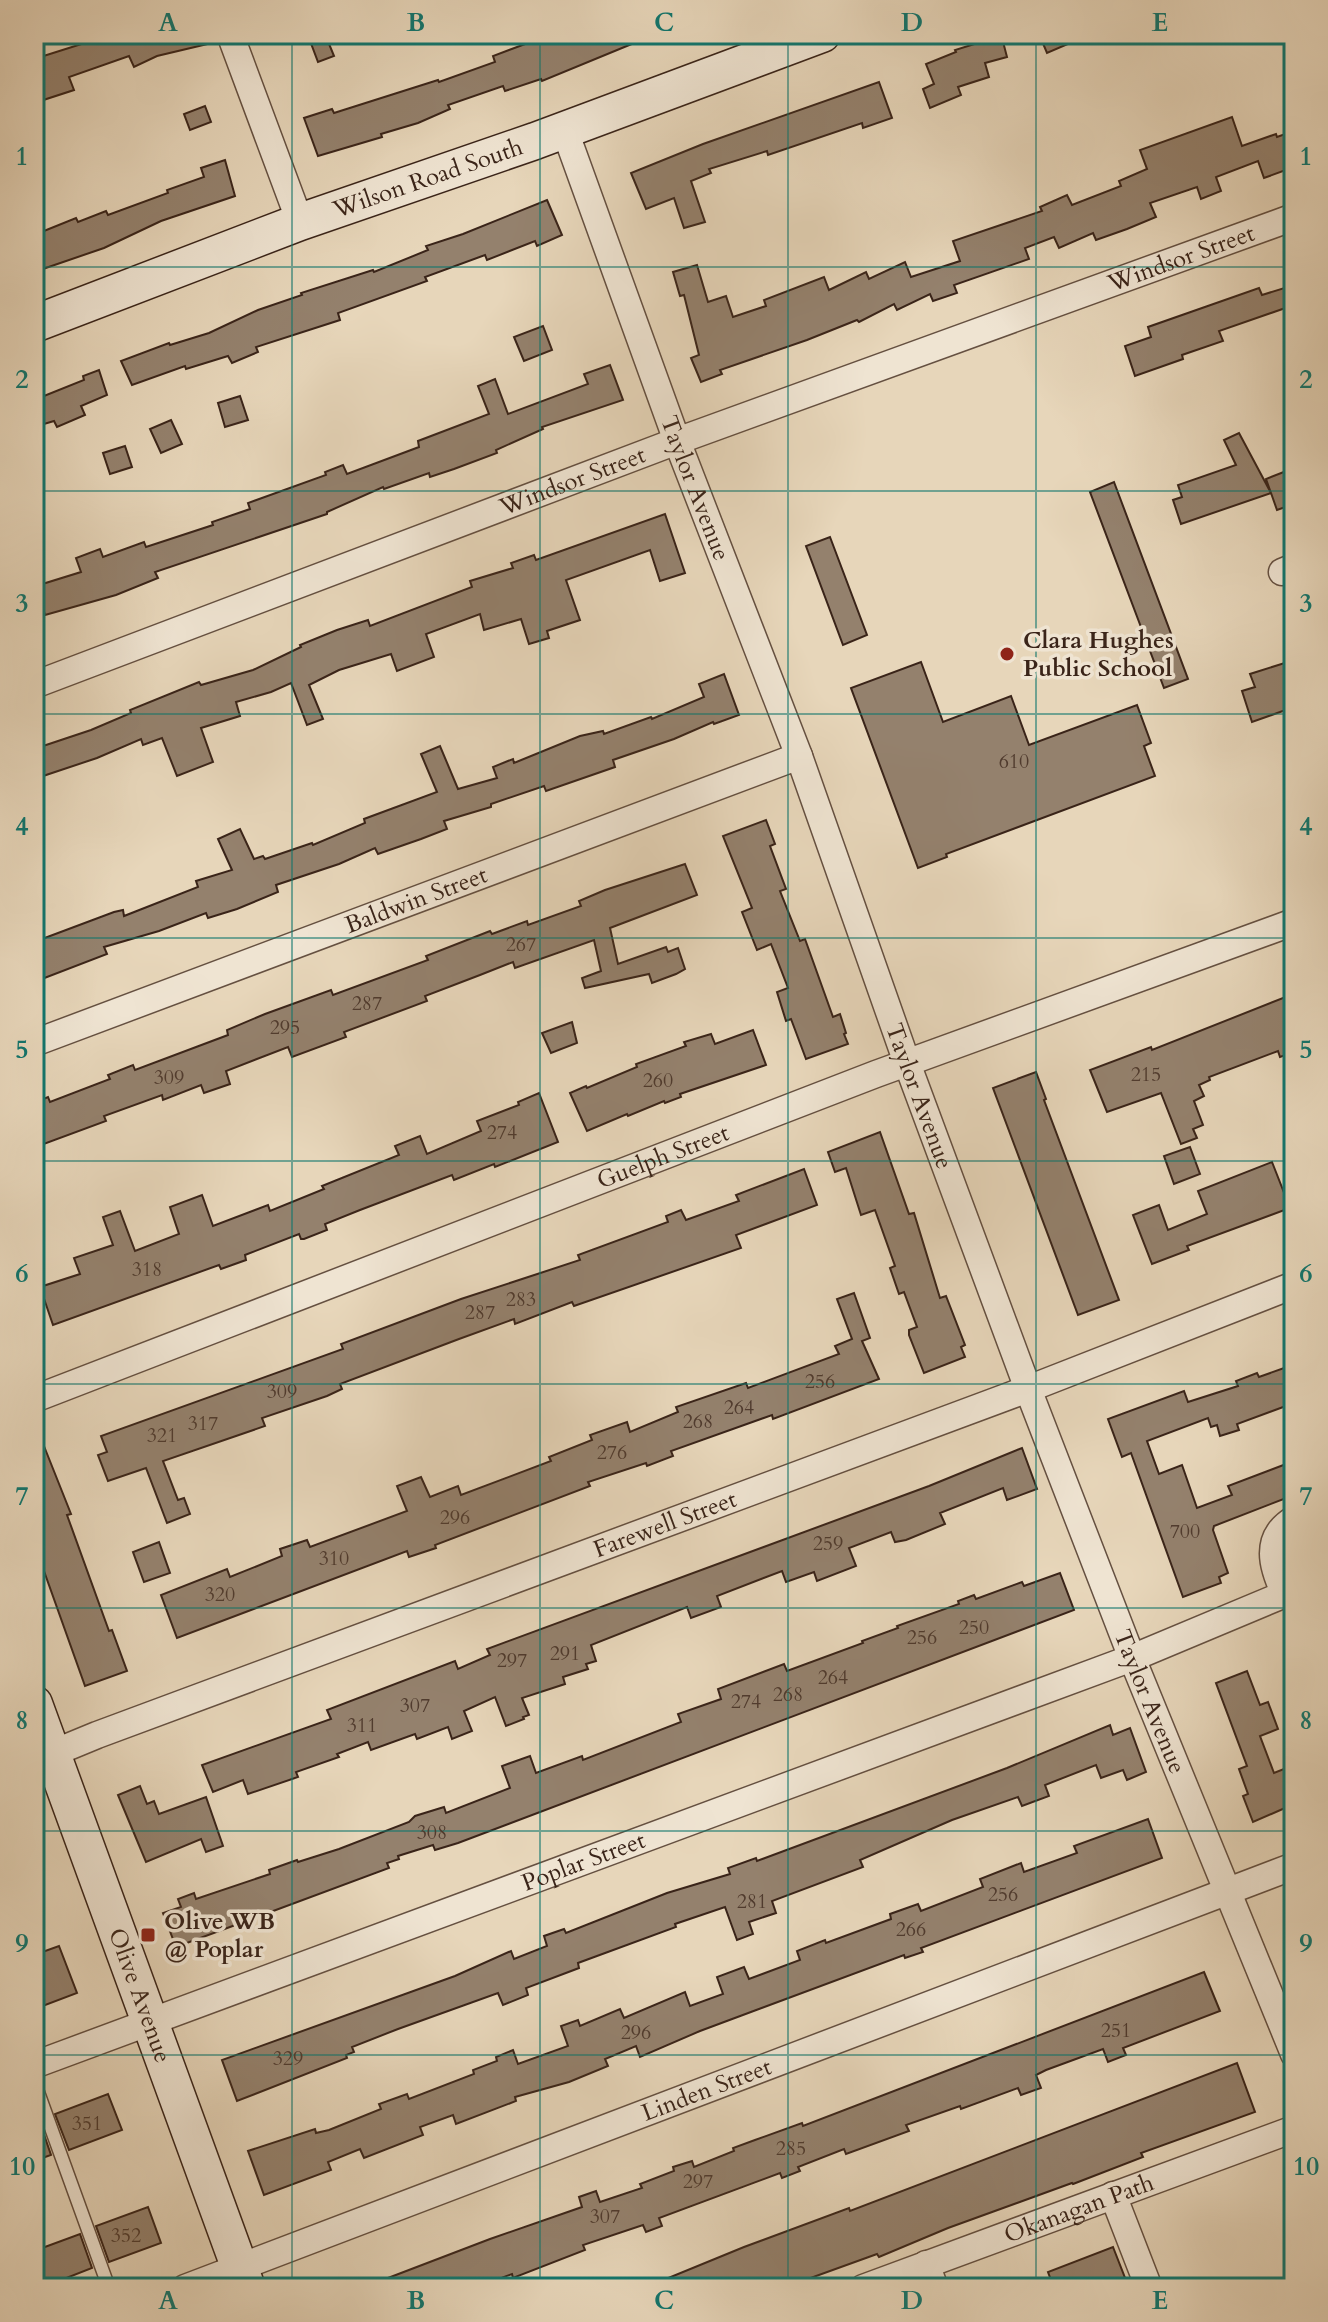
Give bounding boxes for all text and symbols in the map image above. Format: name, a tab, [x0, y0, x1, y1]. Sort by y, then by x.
text: A	[158, 5, 178, 40]
text: B	[407, 5, 425, 40]
text: C	[654, 5, 674, 40]
text: D	[901, 5, 923, 40]
text: E	[1152, 5, 1168, 40]
street label: Wilson Road South	[328, 130, 527, 227]
text: 1	[15, 139, 29, 174]
text: 1	[1299, 139, 1313, 174]
street label: Windsor Street	[1102, 217, 1259, 301]
text: 2	[15, 362, 29, 397]
text: 2	[1299, 362, 1313, 397]
street label: Taylor Avenue	[652, 411, 738, 565]
street label: Windsor Street	[494, 438, 651, 524]
text: 3	[15, 586, 29, 621]
text: 3	[1299, 586, 1313, 621]
place label: Clara Hughes Public School	[1023, 624, 1174, 685]
marker: Clara Hughes Public School	[998, 645, 1016, 663]
house number: 610	[999, 748, 1029, 775]
text: 4	[15, 809, 29, 844]
text: 4	[1299, 809, 1313, 844]
street label: Baldwin Street	[340, 858, 492, 942]
house number: 267	[506, 931, 536, 958]
house number: 287	[352, 990, 382, 1017]
house number: 295	[270, 1014, 300, 1041]
street label: Taylor Avenue	[877, 1019, 961, 1174]
text: 5	[15, 1032, 29, 1067]
text: 5	[1299, 1032, 1313, 1067]
house number: 215	[1131, 1061, 1161, 1088]
house number: 309	[154, 1064, 184, 1091]
house number: 260	[643, 1067, 673, 1094]
street label: Guelph Street	[592, 1116, 734, 1197]
house number: 274	[487, 1119, 517, 1146]
text: 6	[15, 1256, 29, 1291]
house number: 318	[132, 1256, 162, 1283]
text: 6	[1299, 1256, 1313, 1291]
house number: 283	[506, 1286, 536, 1313]
house number: 287	[465, 1299, 495, 1326]
house number: 256	[805, 1368, 835, 1395]
house number: 309	[267, 1378, 297, 1405]
house number: 264	[724, 1394, 754, 1421]
house number: 268	[683, 1408, 713, 1435]
house number: 317	[188, 1410, 218, 1437]
house number: 321	[147, 1422, 177, 1449]
house number: 276	[597, 1439, 627, 1466]
text: 7	[15, 1479, 29, 1514]
text: 7	[1299, 1479, 1313, 1514]
street label: Farewell Street	[589, 1483, 742, 1566]
house number: 296	[440, 1504, 470, 1531]
house number: 700	[1170, 1518, 1200, 1545]
house number: 259	[813, 1530, 843, 1557]
house number: 310	[319, 1545, 349, 1572]
house number: 320	[205, 1581, 235, 1608]
house number: 250	[959, 1614, 989, 1641]
house number: 256	[907, 1624, 937, 1651]
street label: Taylor Avenue	[1106, 1625, 1194, 1779]
house number: 291	[550, 1640, 580, 1667]
house number: 297	[497, 1647, 527, 1674]
house number: 264	[818, 1664, 848, 1691]
house number: 268	[773, 1681, 803, 1708]
house number: 274	[731, 1688, 761, 1715]
house number: 307	[400, 1692, 430, 1719]
text: 8	[15, 1703, 29, 1738]
text: 8	[1299, 1703, 1313, 1738]
house number: 311	[347, 1712, 377, 1739]
house number: 308	[417, 1819, 447, 1846]
street label: Poplar Street	[517, 1824, 650, 1900]
house number: 256	[988, 1881, 1018, 1908]
house number: 281	[737, 1888, 767, 1915]
place label: Olive WB @ Poplar	[164, 1905, 275, 1966]
house number: 266	[896, 1916, 926, 1943]
street label: Olive Avenue	[100, 1924, 179, 2067]
text: 9	[15, 1926, 29, 1961]
marker: Olive WB @ Poplar	[139, 1926, 157, 1944]
text: 9	[1299, 1926, 1313, 1961]
house number: 251	[1101, 2017, 1131, 2044]
house number: 296	[621, 2019, 651, 2046]
house number: 329	[273, 2045, 303, 2072]
street label: Linden Street	[637, 2050, 777, 2130]
house number: 351	[72, 2110, 102, 2137]
house number: 285	[776, 2135, 806, 2162]
text: 10	[9, 2149, 35, 2184]
text: 10	[1293, 2149, 1319, 2184]
street label: Okanagan Path	[999, 2166, 1158, 2252]
house number: 297	[683, 2168, 713, 2195]
house number: 307	[590, 2203, 620, 2230]
house number: 352	[111, 2222, 141, 2249]
text: A	[158, 2283, 178, 2318]
text: B	[407, 2283, 425, 2318]
text: C	[654, 2283, 674, 2318]
text: D	[901, 2283, 923, 2318]
text: E	[1152, 2283, 1168, 2318]

